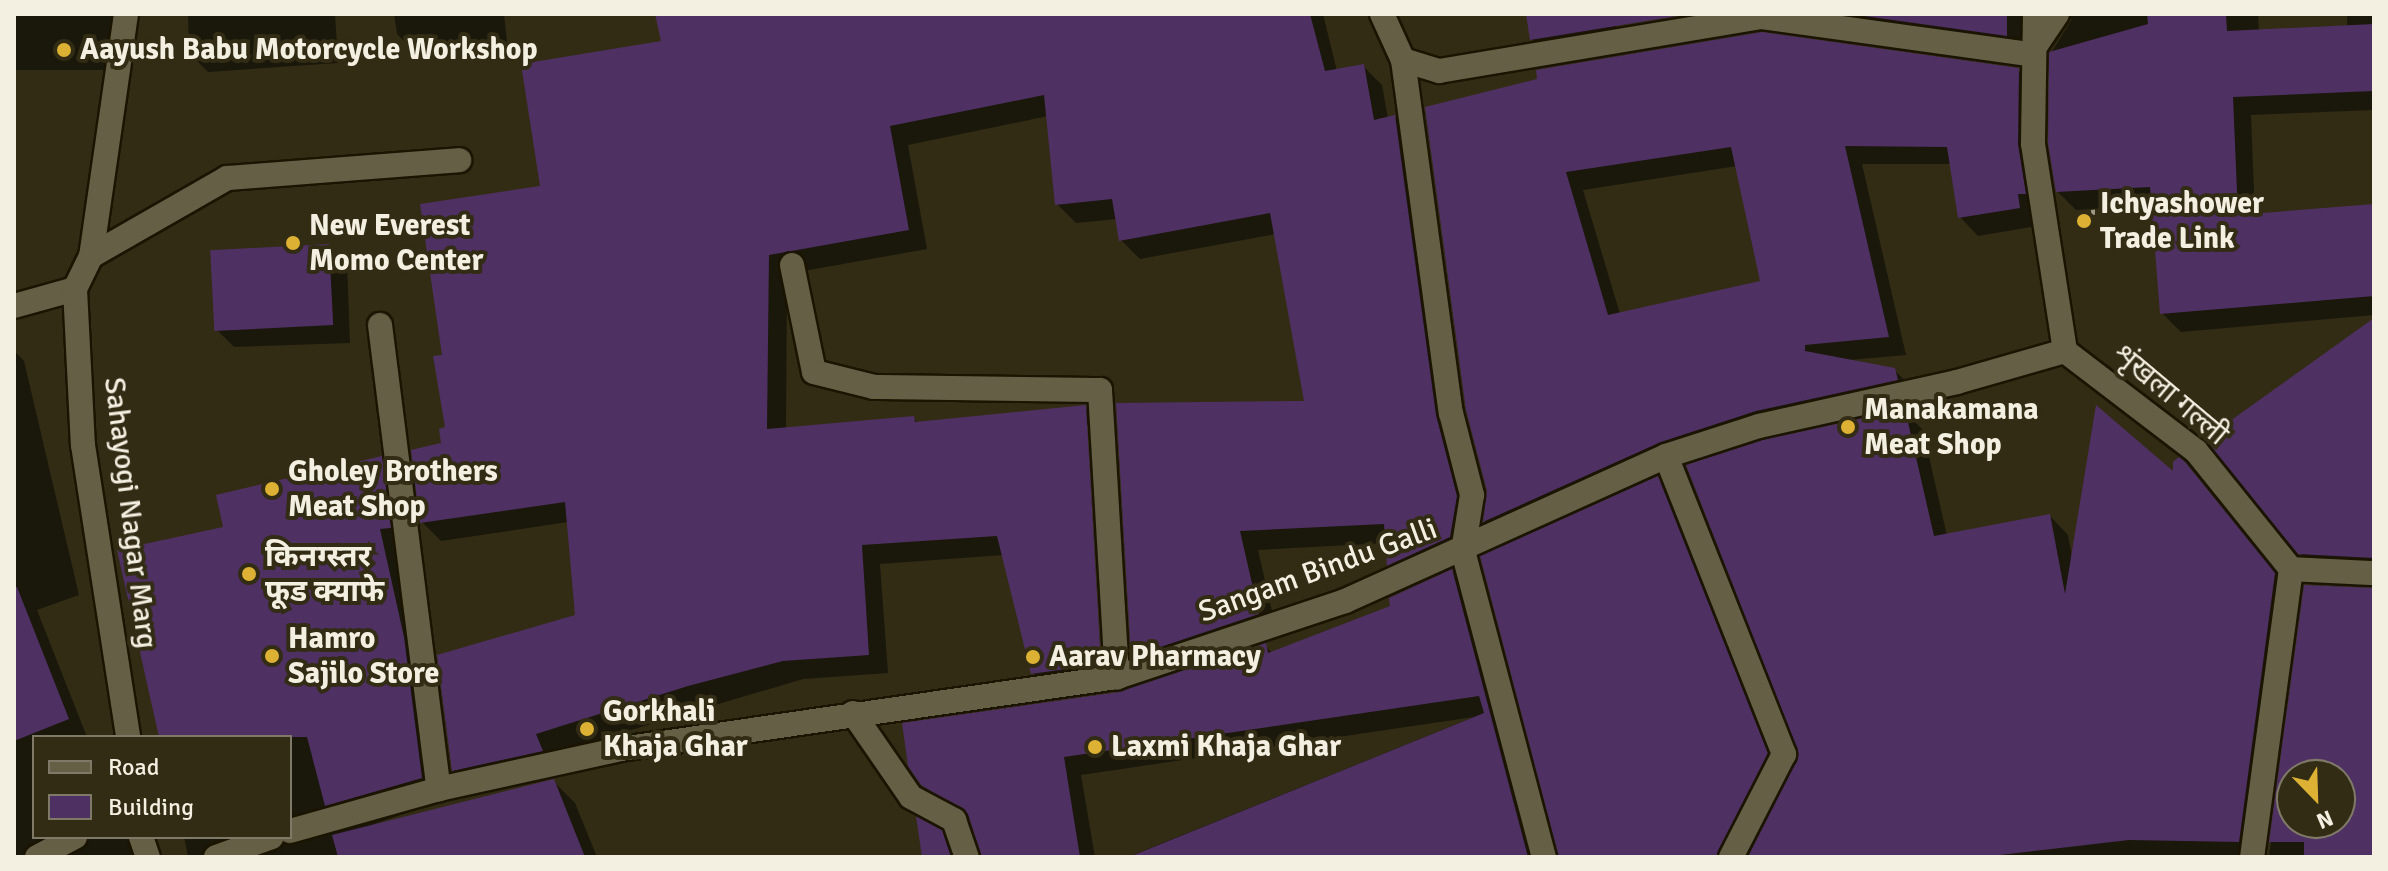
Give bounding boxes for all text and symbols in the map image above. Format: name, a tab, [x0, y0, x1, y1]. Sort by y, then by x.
place label: Aayush Babu Motorcycle Workshop	[80, 32, 538, 68]
marker: Aayush Babu Motorcycle Workshop	[55, 41, 73, 59]
place label: Ichyashower Trade Link	[2100, 186, 2264, 256]
place label: New Everest Momo Center	[309, 208, 483, 278]
marker: Ichyashower Trade Link	[2075, 212, 2093, 230]
marker: New Everest Momo Center	[284, 234, 302, 252]
street label: शृंखला गल्ली	[2105, 337, 2235, 453]
street label: Sahayogi Nagar Marg	[96, 375, 164, 651]
place label: Manakamana Meat Shop	[1864, 392, 2039, 462]
marker: Manakamana Meat Shop	[1839, 418, 1857, 436]
place label: Gholey Brothers Meat Shop	[288, 454, 498, 524]
marker: Gholey Brothers Meat Shop	[263, 480, 281, 498]
street label: Sangam Bindu Galli	[1194, 511, 1442, 631]
place label: किनग्स्तर फूड क्याफे	[265, 539, 384, 610]
marker: किनग्स्तर फूड क्याफे	[240, 565, 258, 583]
place label: Hamro Sajilo Store	[288, 621, 439, 692]
place label: Aarav Pharmacy	[1049, 639, 1261, 675]
marker: Hamro Sajilo Store	[263, 647, 281, 665]
marker: Aarav Pharmacy	[1024, 648, 1042, 666]
place label: Gorkhali Khaja Ghar	[603, 694, 748, 764]
marker: Gorkhali Khaja Ghar	[578, 720, 596, 738]
place label: Laxmi Khaja Ghar	[1111, 729, 1341, 765]
legend	[32, 735, 292, 839]
marker: Laxmi Khaja Ghar	[1086, 738, 1104, 756]
text: Road	[108, 752, 159, 782]
north arrow	[2276, 759, 2356, 839]
text: Building	[108, 792, 194, 822]
text: N	[2312, 804, 2337, 835]

